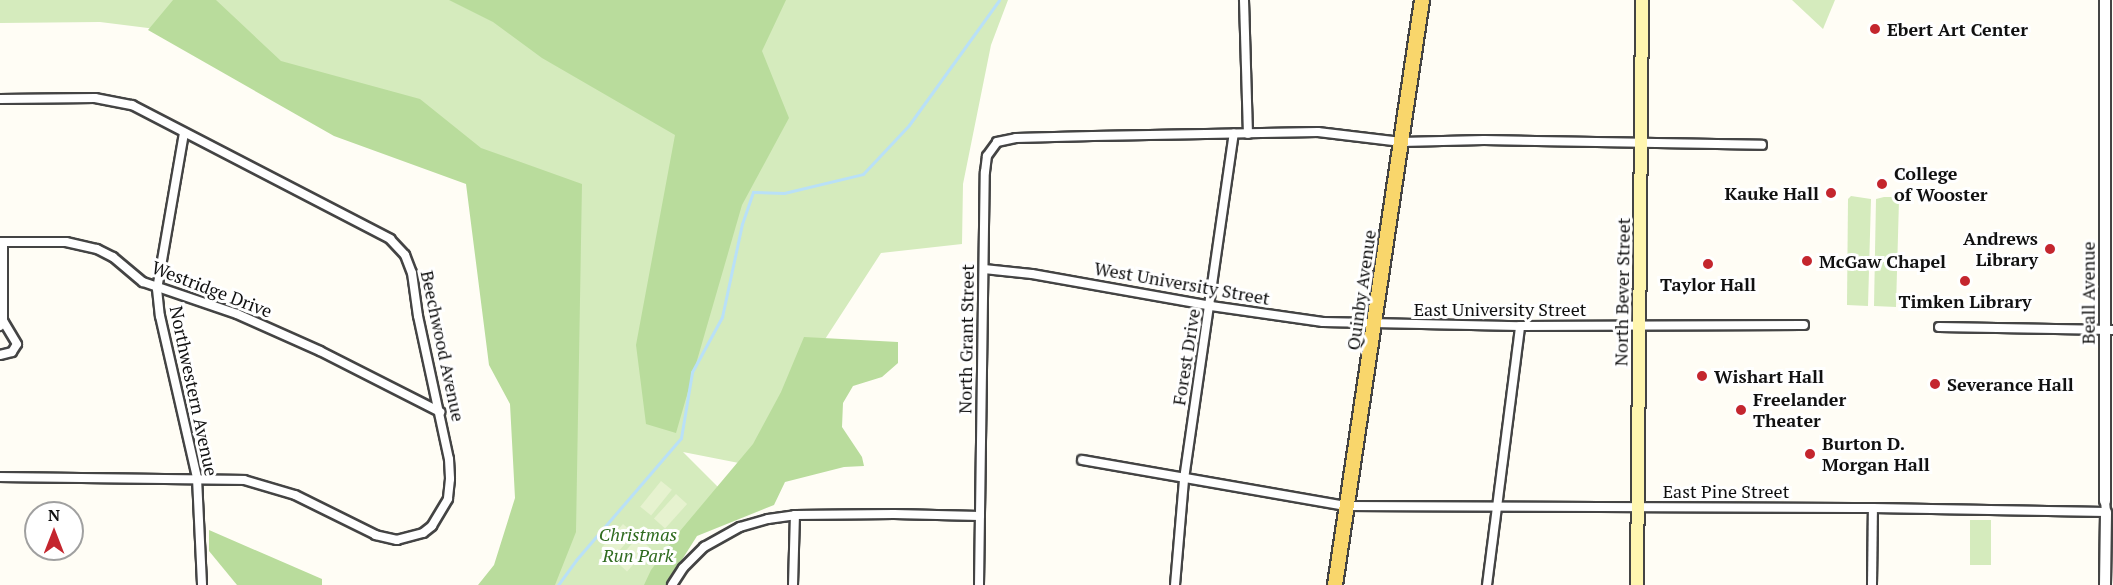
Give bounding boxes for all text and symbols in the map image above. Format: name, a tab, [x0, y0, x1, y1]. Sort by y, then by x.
place label: Ebert Art Center	[1887, 18, 2028, 40]
marker: Ebert Art Center	[1868, 22, 1882, 36]
place label: College of Wooster	[1894, 163, 1988, 206]
marker: College of Wooster	[1875, 177, 1889, 191]
place label: Kauke Hall	[1724, 182, 1819, 204]
marker: Kauke Hall	[1824, 186, 1838, 200]
street label: North Bever Street	[1610, 218, 1634, 366]
street label: Quinby Avenue	[1342, 228, 1380, 352]
place label: Andrews Library	[1963, 228, 2038, 270]
street label: Beall Avenue	[2077, 241, 2099, 345]
marker: Andrews Library	[2043, 242, 2057, 256]
place label: McGaw Chapel	[1819, 250, 1946, 272]
marker: McGaw Chapel	[1800, 254, 1814, 268]
street label: Westridge Drive	[149, 256, 275, 322]
street label: West University Street	[1093, 257, 1271, 309]
marker: Taylor Hall	[1701, 257, 1715, 271]
street label: North Grant Street	[954, 264, 978, 414]
street label: Beechwood Avenue	[416, 268, 470, 424]
place label: Taylor Hall	[1660, 273, 1756, 295]
marker: Timken Library	[1958, 274, 1972, 288]
place label: Timken Library	[1898, 290, 2032, 312]
street label: East University Street	[1414, 298, 1586, 320]
street label: Northwestern Avenue	[165, 304, 223, 478]
street label: Forest Drive	[1168, 307, 1204, 407]
place label: Wishart Hall	[1714, 365, 1824, 387]
marker: Wishart Hall	[1695, 369, 1709, 383]
place label: Severance Hall	[1947, 373, 2074, 395]
marker: Severance Hall	[1928, 377, 1942, 391]
place label: Freelander Theater	[1753, 389, 1846, 432]
marker: Freelander Theater	[1734, 403, 1748, 417]
place label: Burton D. Morgan Hall	[1822, 433, 1930, 476]
marker: Burton D. Morgan Hall	[1803, 447, 1817, 461]
street label: East Pine Street	[1663, 480, 1789, 502]
north arrow	[24, 501, 84, 561]
text: N	[48, 504, 60, 526]
park label: Christmas Run Park	[599, 524, 677, 566]

